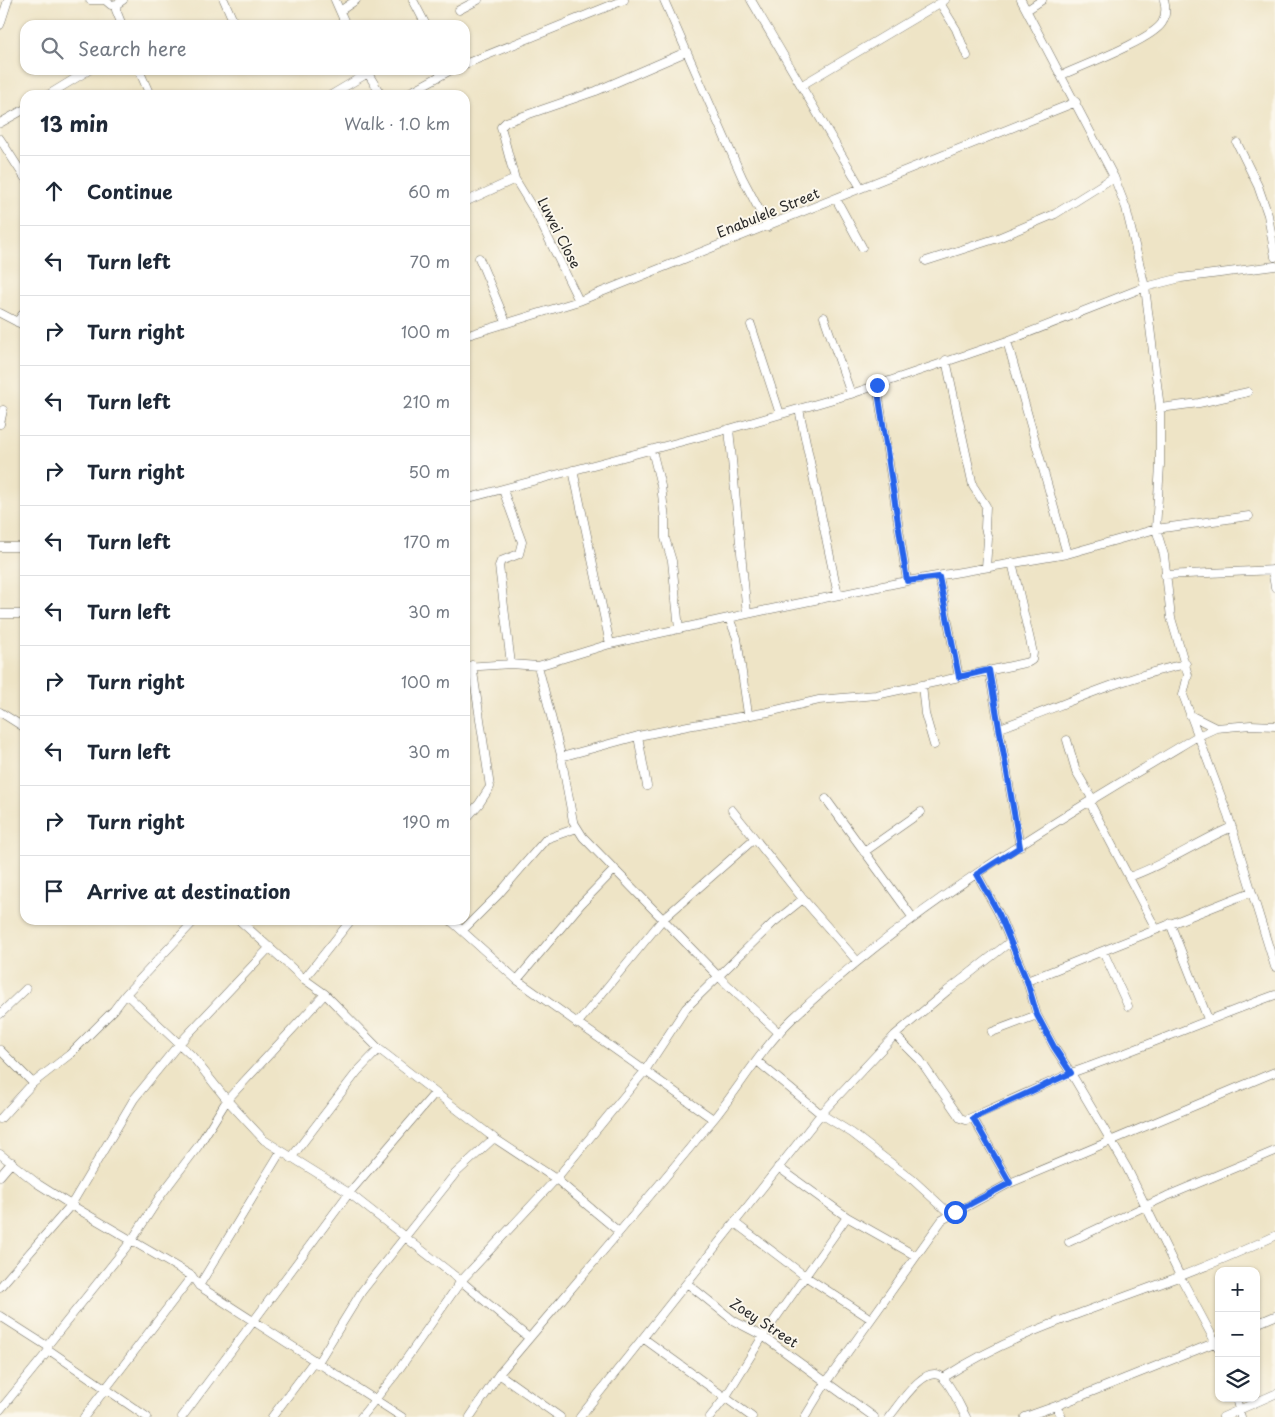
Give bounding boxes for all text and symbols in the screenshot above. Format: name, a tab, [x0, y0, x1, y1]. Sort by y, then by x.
search box	[20, 20, 470, 75]
icon: search	[38, 34, 66, 62]
text: Search here	[78, 34, 187, 62]
text: 13 min	[40, 107, 108, 139]
text: Walk · 1.0 km	[344, 111, 450, 135]
icon: ahead	[40, 177, 68, 205]
text: Continue	[87, 177, 173, 205]
text: 60 m	[408, 179, 450, 203]
street label: Enabulele Street	[713, 182, 823, 243]
street label: Luwei Close	[533, 194, 586, 272]
icon: left	[40, 247, 68, 275]
text: Turn left	[87, 247, 171, 275]
text: 70 m	[410, 249, 450, 273]
icon: right	[40, 317, 68, 345]
text: Turn right	[87, 317, 185, 345]
text: 100 m	[401, 319, 450, 343]
route end	[866, 374, 889, 397]
icon: left	[40, 387, 68, 415]
text: Turn left	[87, 387, 171, 415]
text: 210 m	[402, 389, 450, 413]
icon: right	[40, 457, 68, 485]
text: Turn right	[87, 457, 185, 485]
text: 50 m	[409, 459, 450, 483]
icon: left	[40, 527, 68, 555]
text: Turn left	[87, 527, 171, 555]
text: 170 m	[404, 529, 450, 553]
icon: left	[40, 597, 68, 625]
text: Turn left	[87, 597, 171, 625]
text: 30 m	[408, 599, 450, 623]
icon: right	[40, 667, 68, 695]
text: Turn right	[87, 667, 185, 695]
text: 100 m	[401, 669, 450, 693]
icon: left	[40, 737, 68, 765]
text: Turn left	[87, 737, 171, 765]
text: 30 m	[408, 739, 450, 763]
icon: right	[40, 807, 68, 835]
text: Turn right	[87, 807, 185, 835]
text: 190 m	[402, 809, 450, 833]
icon: arrive	[40, 877, 68, 905]
text: Arrive at destination	[87, 877, 291, 905]
route start	[944, 1201, 967, 1224]
map controls	[1215, 1267, 1260, 1402]
button: +	[1215, 1267, 1260, 1312]
street label: Zoey Street	[726, 1293, 803, 1353]
button: −	[1215, 1312, 1260, 1357]
button: layers	[1215, 1357, 1260, 1402]

